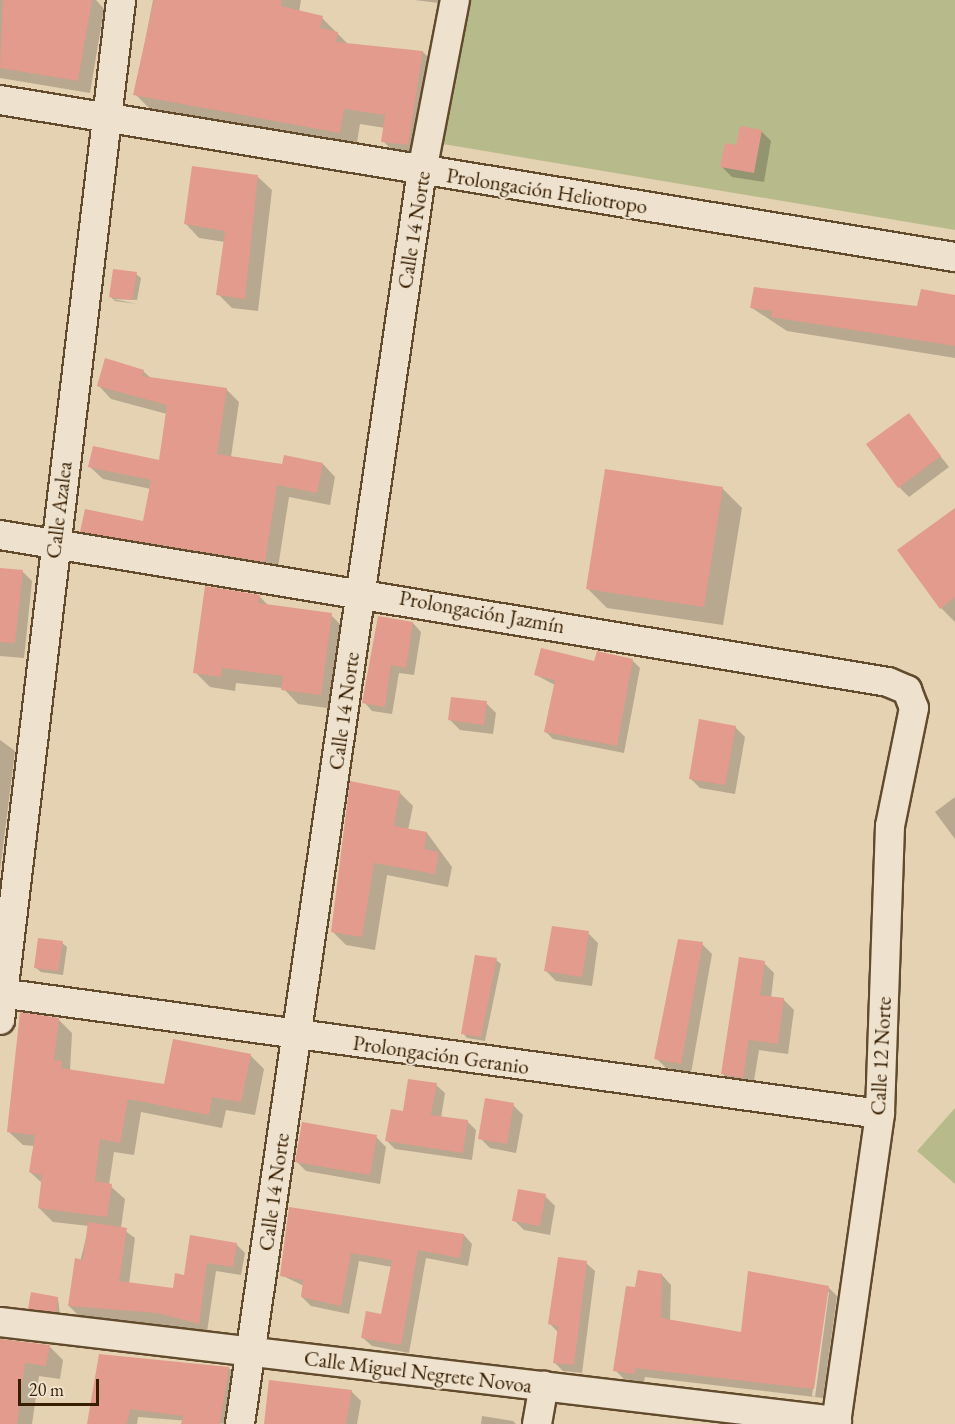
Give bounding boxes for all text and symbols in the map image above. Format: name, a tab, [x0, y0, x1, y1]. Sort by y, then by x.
street label: Prolongación Heliotropo	[445, 163, 649, 219]
street label: Calle 14 Norte	[392, 169, 436, 291]
street label: Calle Azalea	[41, 460, 77, 560]
street label: Prolongación Jazmín	[397, 585, 567, 639]
street label: Calle 14 Norte	[323, 650, 365, 772]
street label: Calle 12 Norte	[865, 996, 897, 1116]
street label: Prolongación Geranio	[351, 1030, 531, 1080]
street label: Calle 14 Norte	[253, 1131, 295, 1253]
street label: Calle Miguel Negrete Novoa	[303, 1346, 533, 1398]
scale bar	[21, 1367, 102, 1405]
text: 20 m	[29, 1378, 64, 1401]

